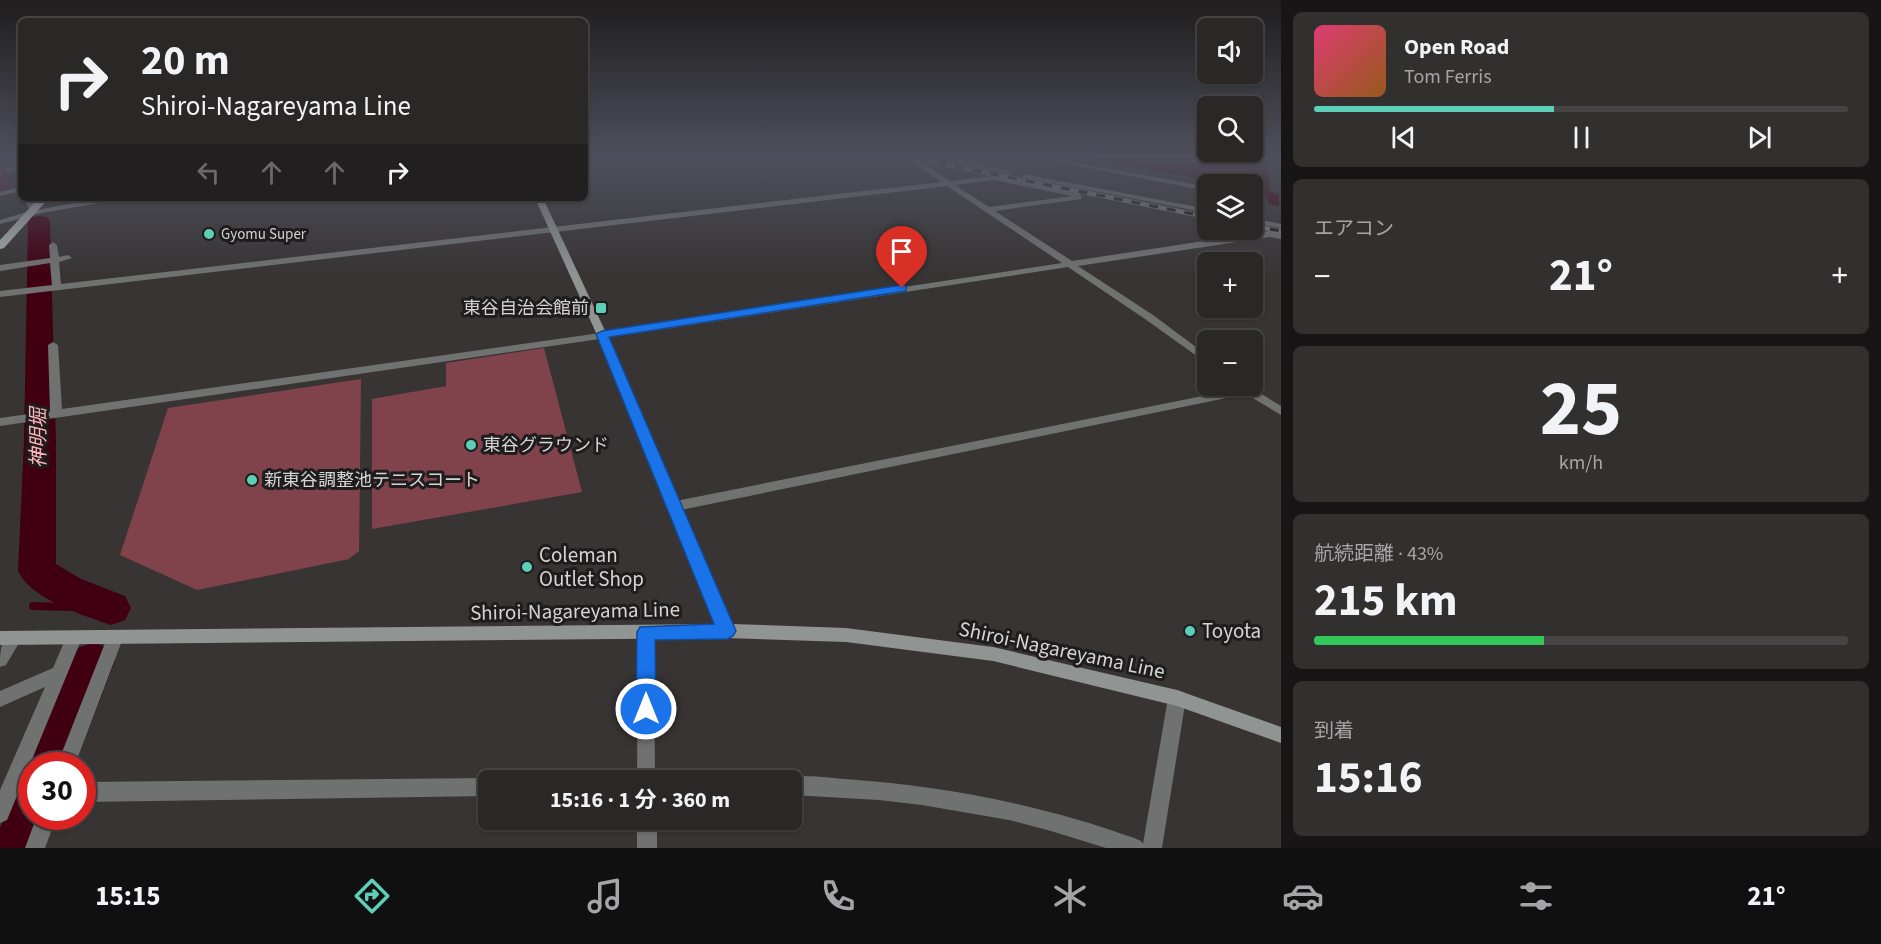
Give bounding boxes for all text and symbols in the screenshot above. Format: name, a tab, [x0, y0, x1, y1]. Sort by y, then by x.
map controls	[1197, 18, 1263, 396]
button: sound	[1197, 18, 1263, 84]
text: 20 m	[141, 31, 230, 91]
text: Open Road	[1404, 31, 1509, 63]
icon: right	[42, 42, 120, 120]
text: Tom Ferris	[1404, 63, 1492, 91]
text: Shiroi-Nagareyama Line	[141, 87, 411, 126]
button: search	[1197, 96, 1263, 162]
icon: previous	[1387, 121, 1420, 154]
icon: pause	[1565, 121, 1598, 154]
icon: next	[1743, 121, 1776, 154]
icon: left	[192, 156, 225, 189]
icon: ahead	[255, 156, 288, 189]
icon: ahead	[318, 156, 351, 189]
icon: right	[381, 156, 414, 189]
button: layers	[1197, 174, 1263, 240]
text: エアコン	[1314, 215, 1394, 243]
place label: Gyomu Super	[221, 224, 307, 245]
pin	[876, 226, 927, 288]
marker: Gyomu Super	[202, 227, 216, 241]
icon: arrive	[885, 235, 918, 268]
text: 21°	[1549, 244, 1613, 308]
button: +	[1197, 252, 1263, 318]
text: −	[1314, 253, 1330, 300]
text: +	[1832, 253, 1848, 300]
place label: 東谷自治会館前	[463, 296, 589, 321]
marker: 東谷自治会館前	[594, 301, 608, 315]
button: −	[1197, 330, 1263, 396]
text: 25	[1540, 354, 1622, 465]
water label: 神明堀	[25, 405, 53, 468]
place label: 東谷グラウンド	[483, 433, 609, 458]
marker: 東谷グラウンド	[464, 438, 478, 452]
text: km/h	[1559, 449, 1603, 477]
place label: 新東谷調整池テニスコート	[264, 468, 480, 493]
marker: 新東谷調整池テニスコート	[245, 473, 259, 487]
place label: Coleman Outlet Shop	[539, 540, 644, 594]
text: 航続距離 · 43%	[1314, 540, 1443, 568]
marker: Coleman Outlet Shop	[520, 560, 534, 574]
text: 215 km	[1314, 569, 1458, 633]
street label: Shiroi-Nagareyama Line	[470, 594, 680, 628]
street label: Shiroi-Nagareyama Line	[956, 613, 1168, 687]
place label: Toyota	[1202, 616, 1261, 646]
marker: Toyota	[1183, 624, 1197, 638]
position arrow	[614, 677, 678, 741]
text: 到着	[1314, 717, 1354, 745]
text: 15:16	[1314, 746, 1423, 810]
speed limit sign: 30	[18, 752, 96, 830]
text: 15:16 · 1 分 · 360 m	[550, 784, 730, 816]
icon: directions	[351, 875, 393, 917]
icon: music	[584, 875, 626, 917]
icon: phone	[817, 875, 859, 917]
icon: climate	[1049, 875, 1091, 917]
icon: car	[1282, 875, 1324, 917]
icon: filters	[1515, 875, 1557, 917]
text: 15:15	[95, 877, 160, 916]
text: 21°	[1747, 877, 1786, 916]

